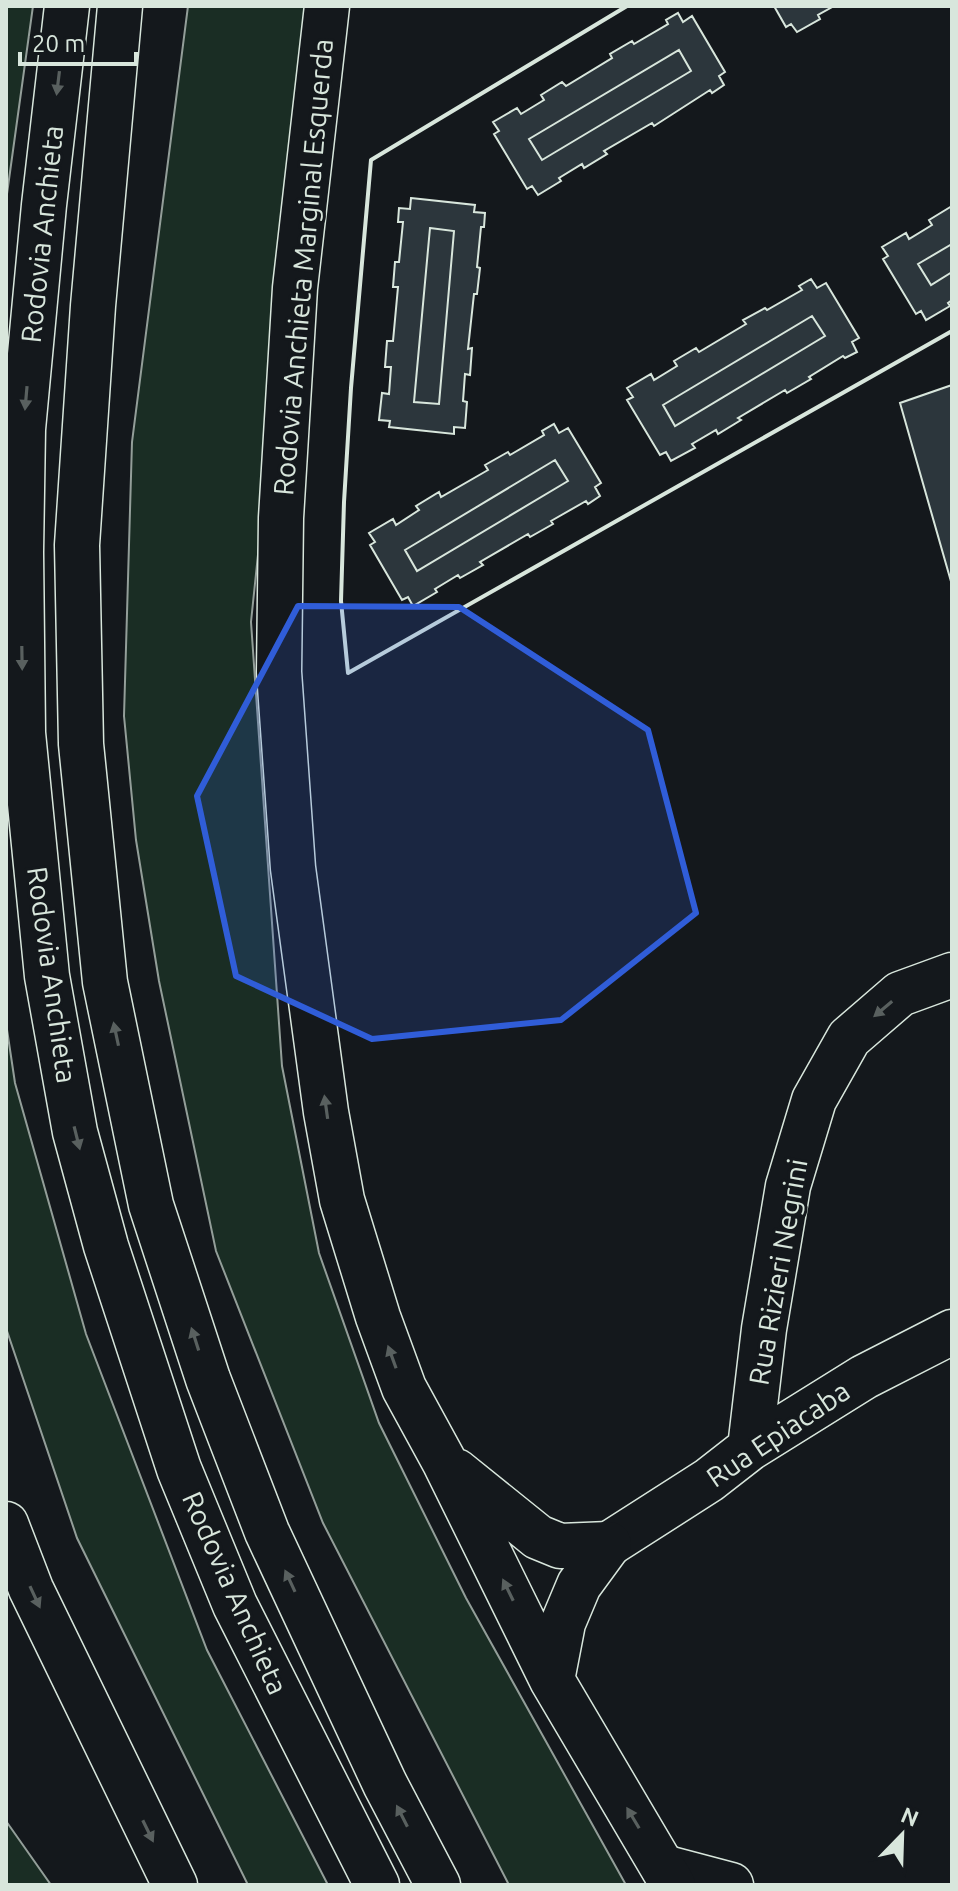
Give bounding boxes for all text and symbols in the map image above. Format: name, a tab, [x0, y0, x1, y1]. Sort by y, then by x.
scale bar	[20, 16, 136, 66]
text: 20 m	[32, 30, 85, 57]
street label: Rodovia Anchieta Marginal Esquerda	[267, 37, 338, 497]
one-way arrow	[51, 71, 64, 96]
street label: Rodovia Anchieta	[15, 124, 68, 344]
one-way arrow	[19, 386, 32, 411]
one-way arrow	[16, 646, 29, 671]
street label: Rodovia Anchieta	[22, 865, 83, 1085]
one-way arrow	[873, 999, 893, 1017]
one-way arrow	[109, 1021, 122, 1046]
one-way arrow	[319, 1094, 332, 1119]
one-way arrow	[71, 1125, 84, 1150]
street label: Rua Rizieri Negrini	[742, 1156, 813, 1387]
one-way arrow	[188, 1327, 201, 1351]
one-way arrow	[385, 1345, 398, 1369]
street label: Rua Epiacaba	[700, 1374, 855, 1493]
street label: Rodovia Anchieta	[177, 1487, 294, 1699]
one-way arrow	[283, 1569, 297, 1593]
one-way arrow	[501, 1579, 514, 1602]
one-way arrow	[28, 1585, 42, 1608]
north arrow	[862, 1795, 942, 1875]
text: N	[898, 1801, 922, 1831]
one-way arrow	[395, 1804, 408, 1827]
one-way arrow	[627, 1806, 641, 1829]
one-way arrow	[141, 1819, 155, 1843]

